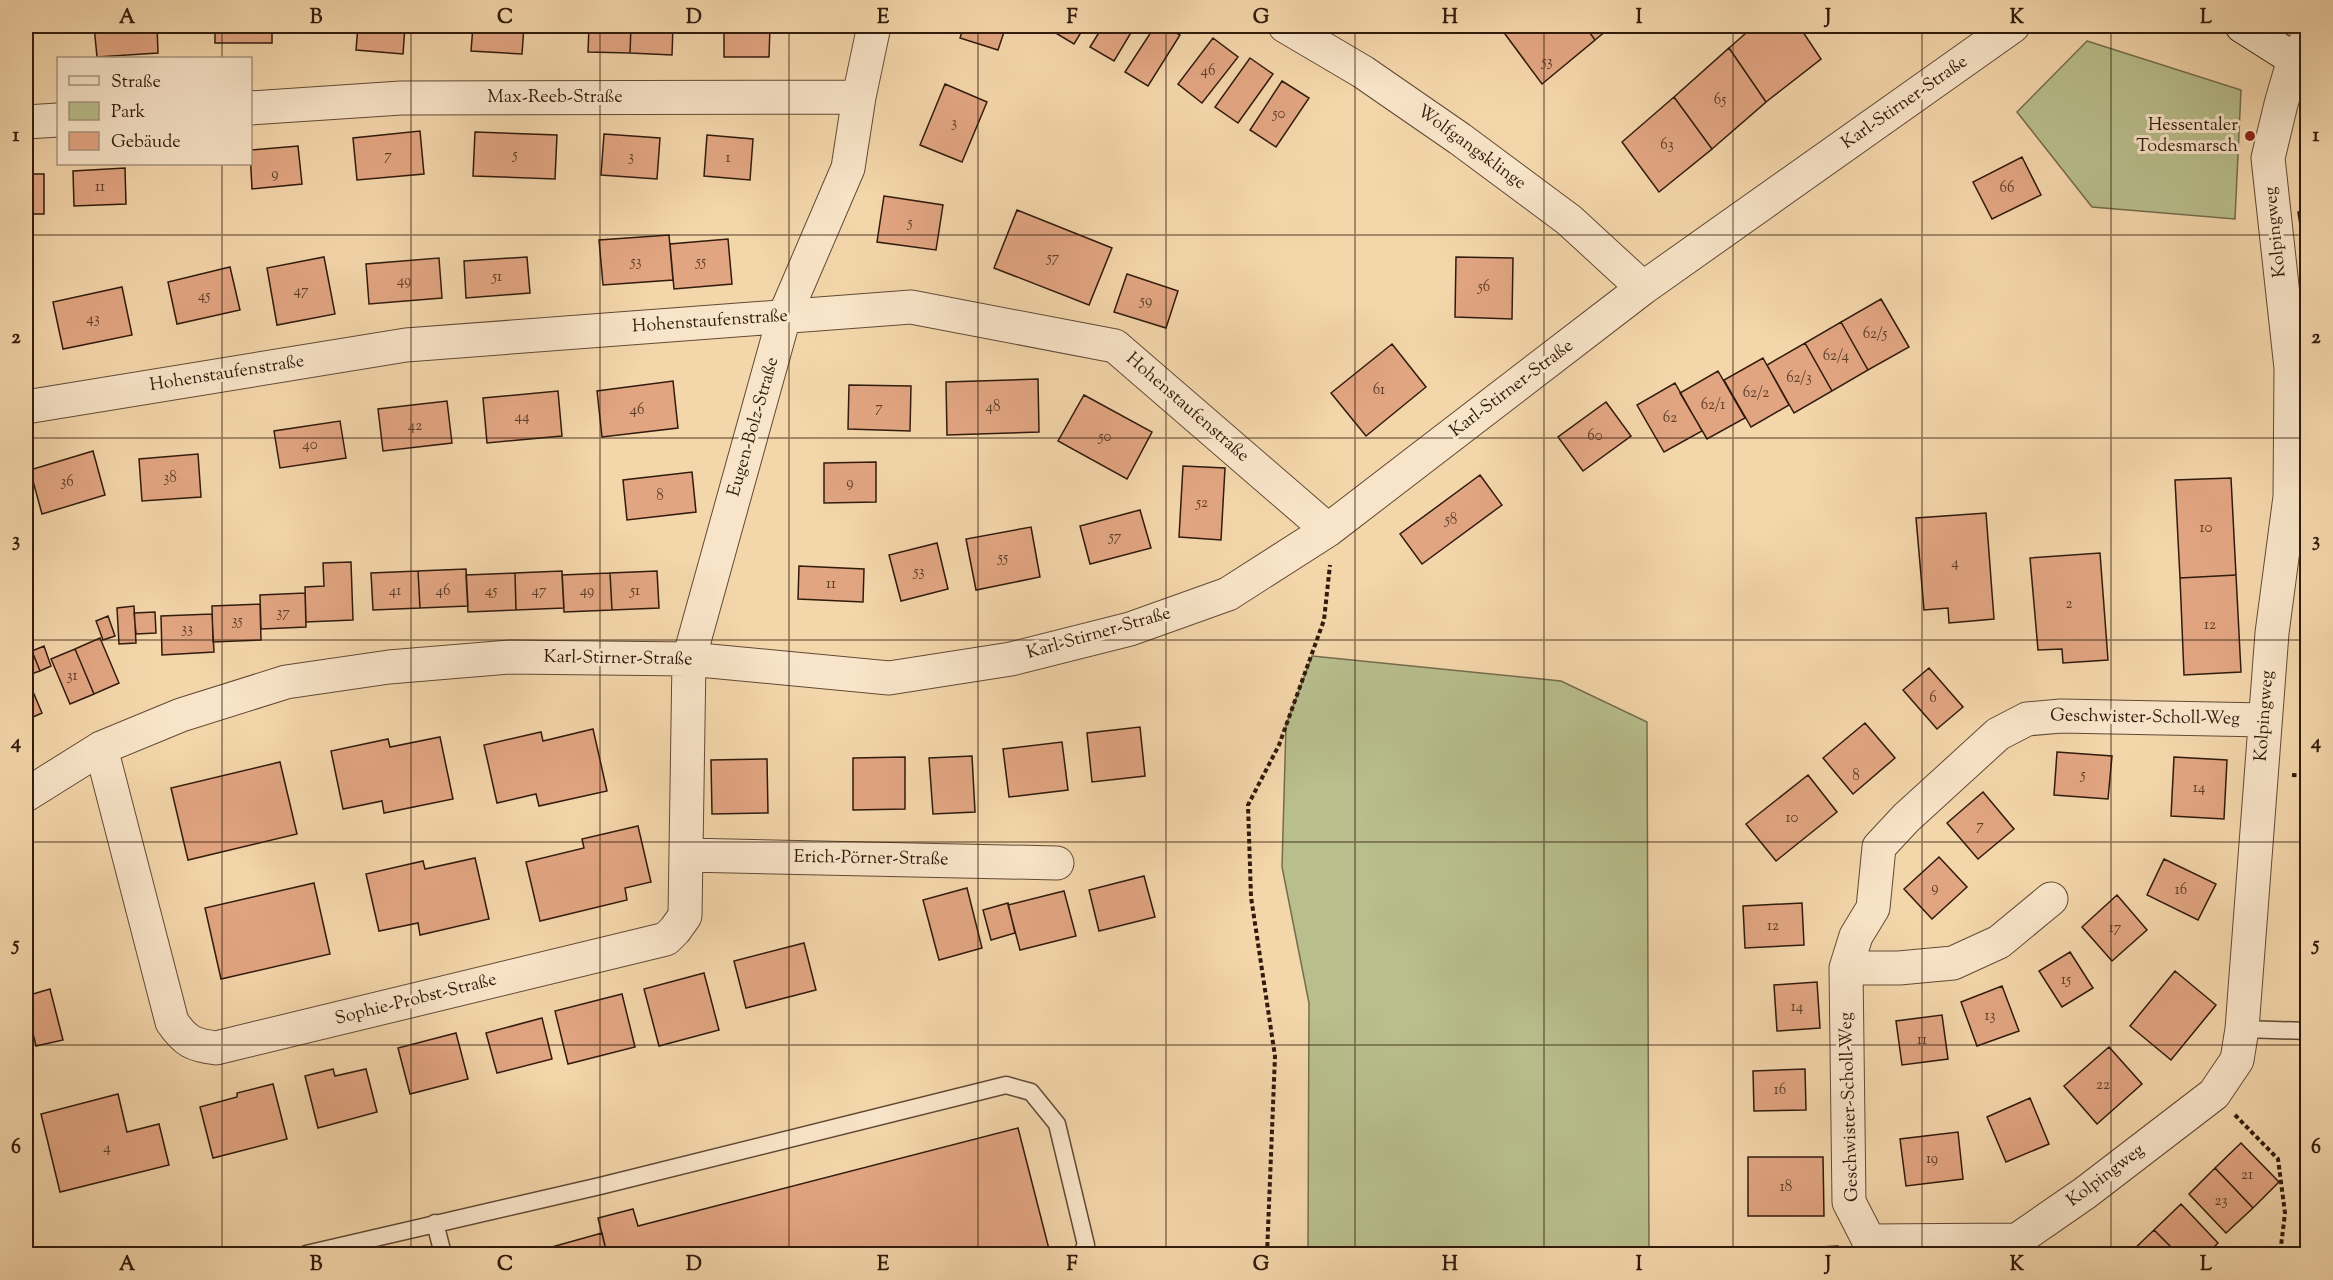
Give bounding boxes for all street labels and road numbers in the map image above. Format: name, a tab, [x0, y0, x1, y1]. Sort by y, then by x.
street label: Karl-Stirner-Straße	[1837, 50, 1973, 156]
street label: Max-Reeb-Straße	[487, 85, 623, 111]
street label: Wolfgangsklinge	[1411, 99, 1531, 197]
street label: Kolpingweg	[2258, 185, 2294, 279]
street label: Hohenstaufenstraße	[631, 304, 789, 340]
street label: Karl-Stirner-Straße	[1445, 334, 1579, 444]
street label: Hohenstaufenstraße	[1120, 347, 1254, 469]
street label: Hohenstaufenstraße	[148, 349, 306, 399]
street label: Eugen-Bolz-Straße	[722, 354, 786, 500]
street label: Karl-Stirner-Straße	[1024, 601, 1174, 667]
street label: Karl-Stirner-Straße	[543, 645, 693, 673]
street label: Kolpingweg	[2249, 669, 2281, 762]
street label: Geschwister-Scholl-Weg	[2050, 703, 2240, 733]
street label: Erich-Pörner-Straße	[793, 845, 949, 873]
street label: Sophie-Probst-Straße	[332, 967, 500, 1033]
street label: Geschwister-Scholl-Weg	[1834, 1011, 1866, 1202]
street label: Kolpingweg	[2062, 1138, 2150, 1214]

